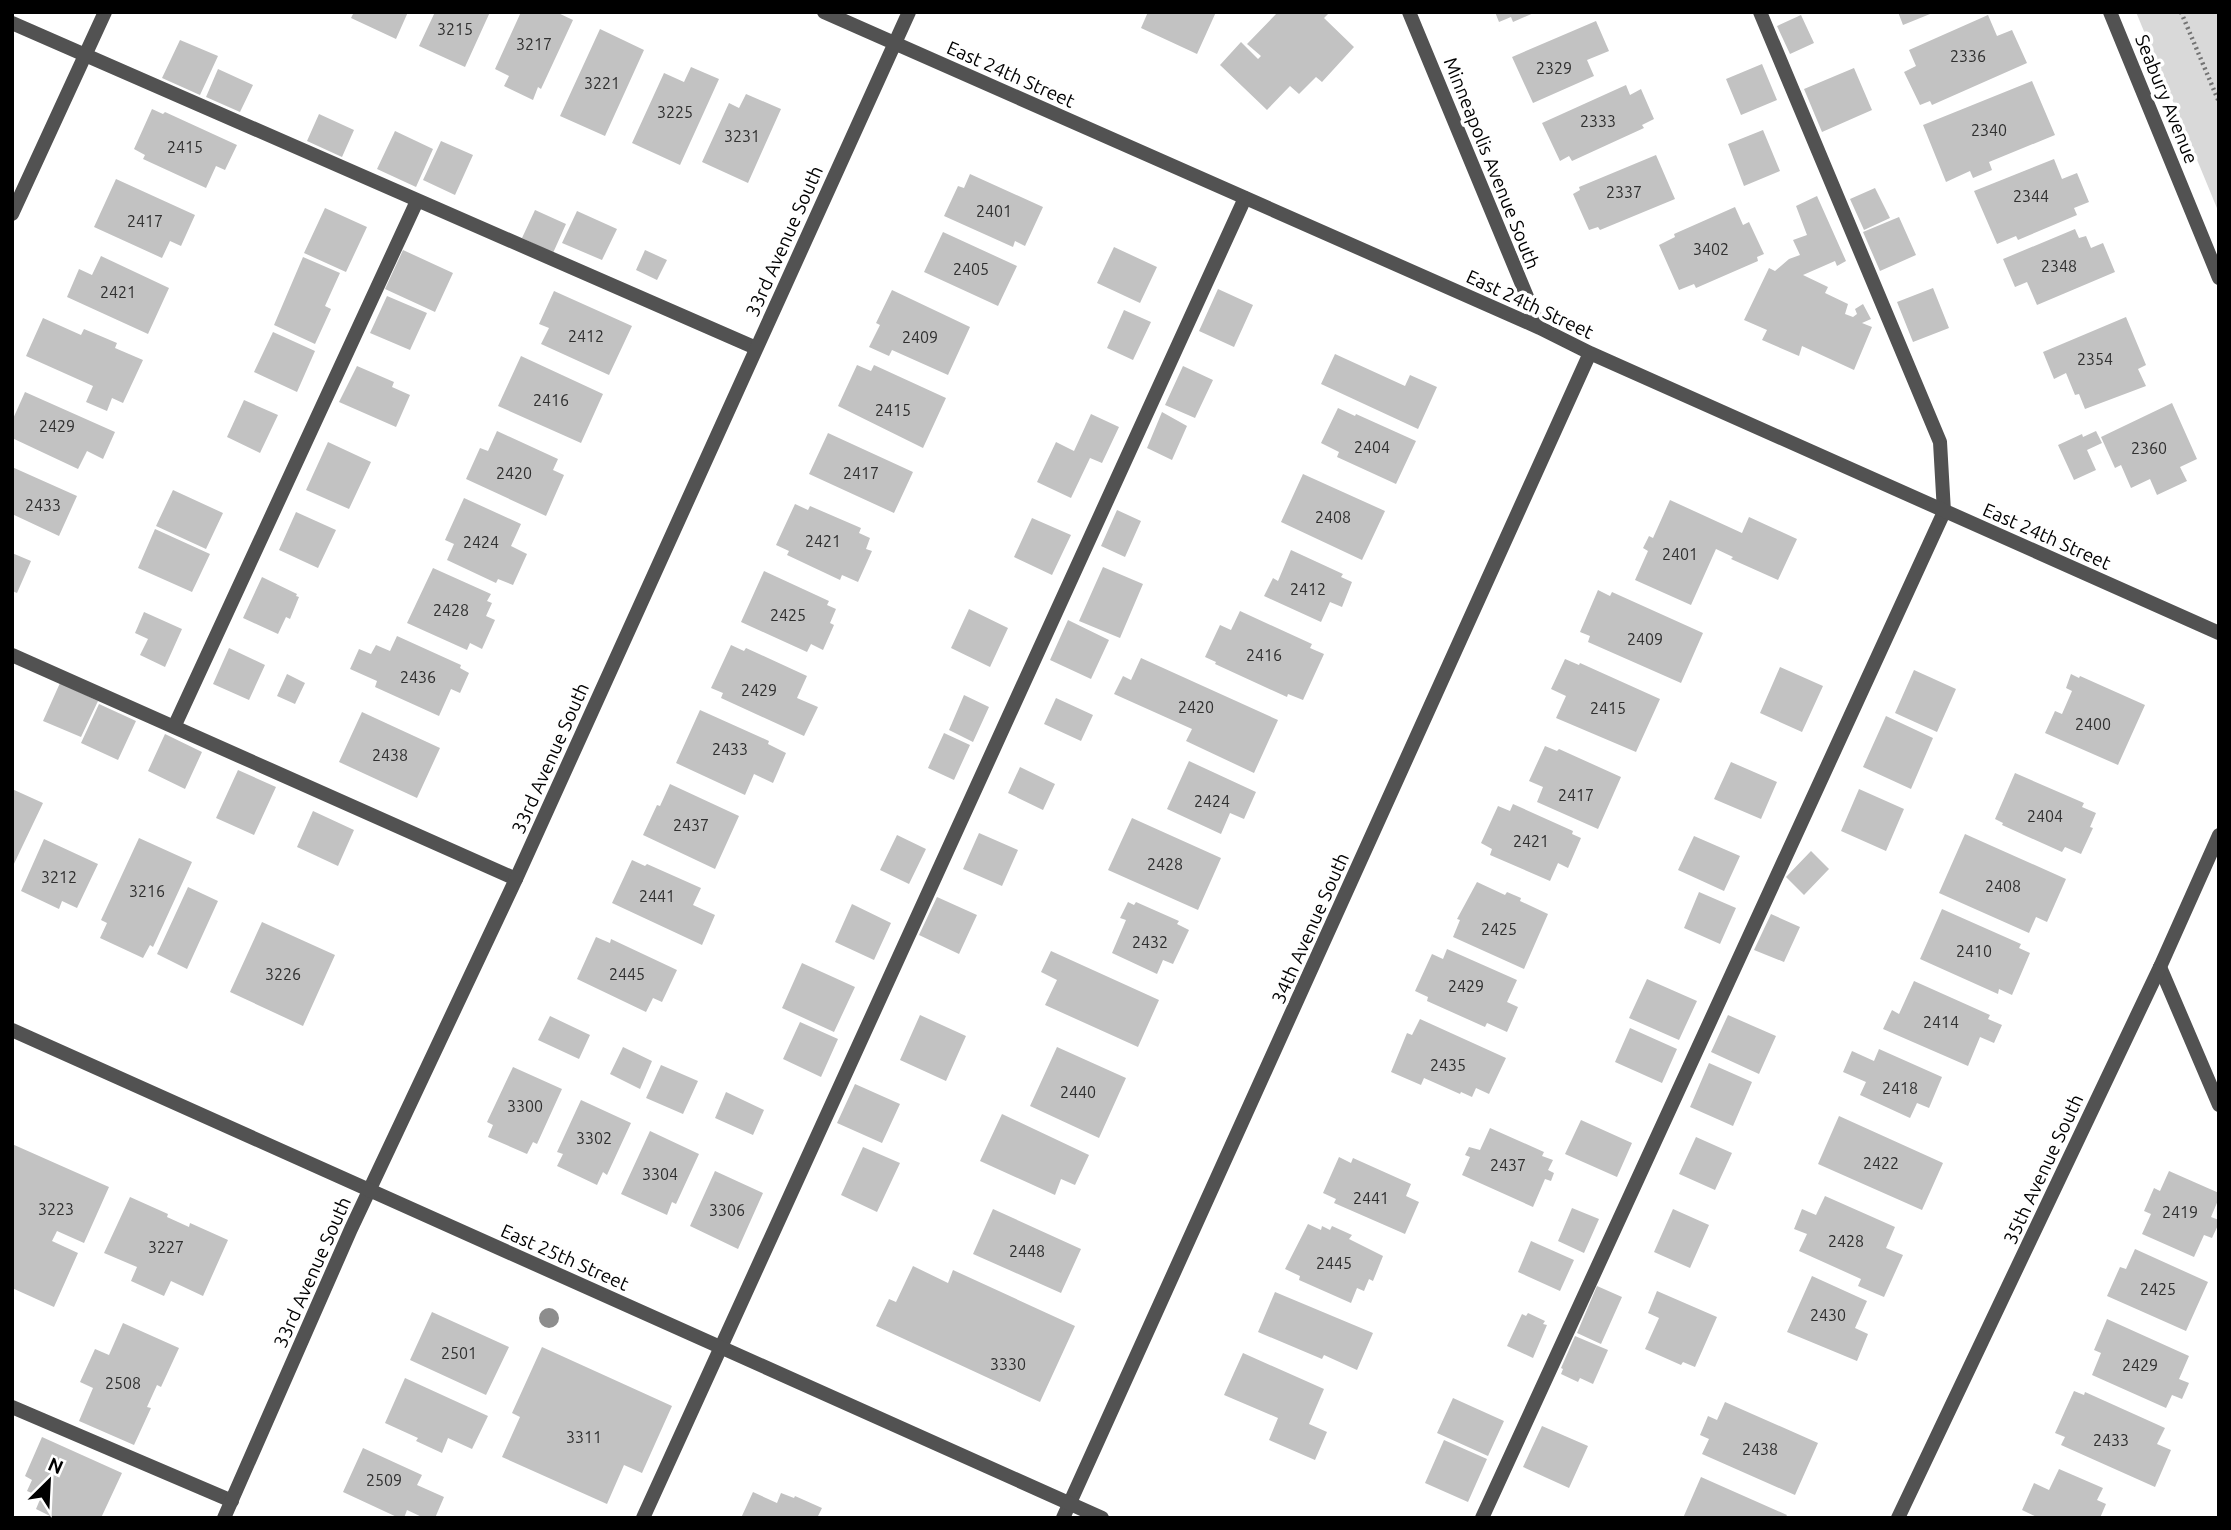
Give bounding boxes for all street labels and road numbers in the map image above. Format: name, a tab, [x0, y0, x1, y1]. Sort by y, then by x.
street label: Seabury Avenue	[2131, 31, 2203, 167]
street label: East 24th Street	[944, 36, 1079, 112]
street label: Minneapolis Avenue South	[1439, 54, 1545, 272]
street label: 33rd Avenue South	[741, 162, 827, 320]
street label: East 24th Street	[1463, 265, 1597, 343]
street label: East 24th Street	[1980, 498, 2115, 574]
street label: 33rd Avenue South	[507, 679, 593, 837]
street label: 34th Avenue South	[1267, 849, 1353, 1007]
street label: 35th Avenue South	[1999, 1091, 2087, 1247]
street label: 33rd Avenue South	[269, 1193, 355, 1351]
street label: East 25th Street	[498, 1219, 633, 1295]

